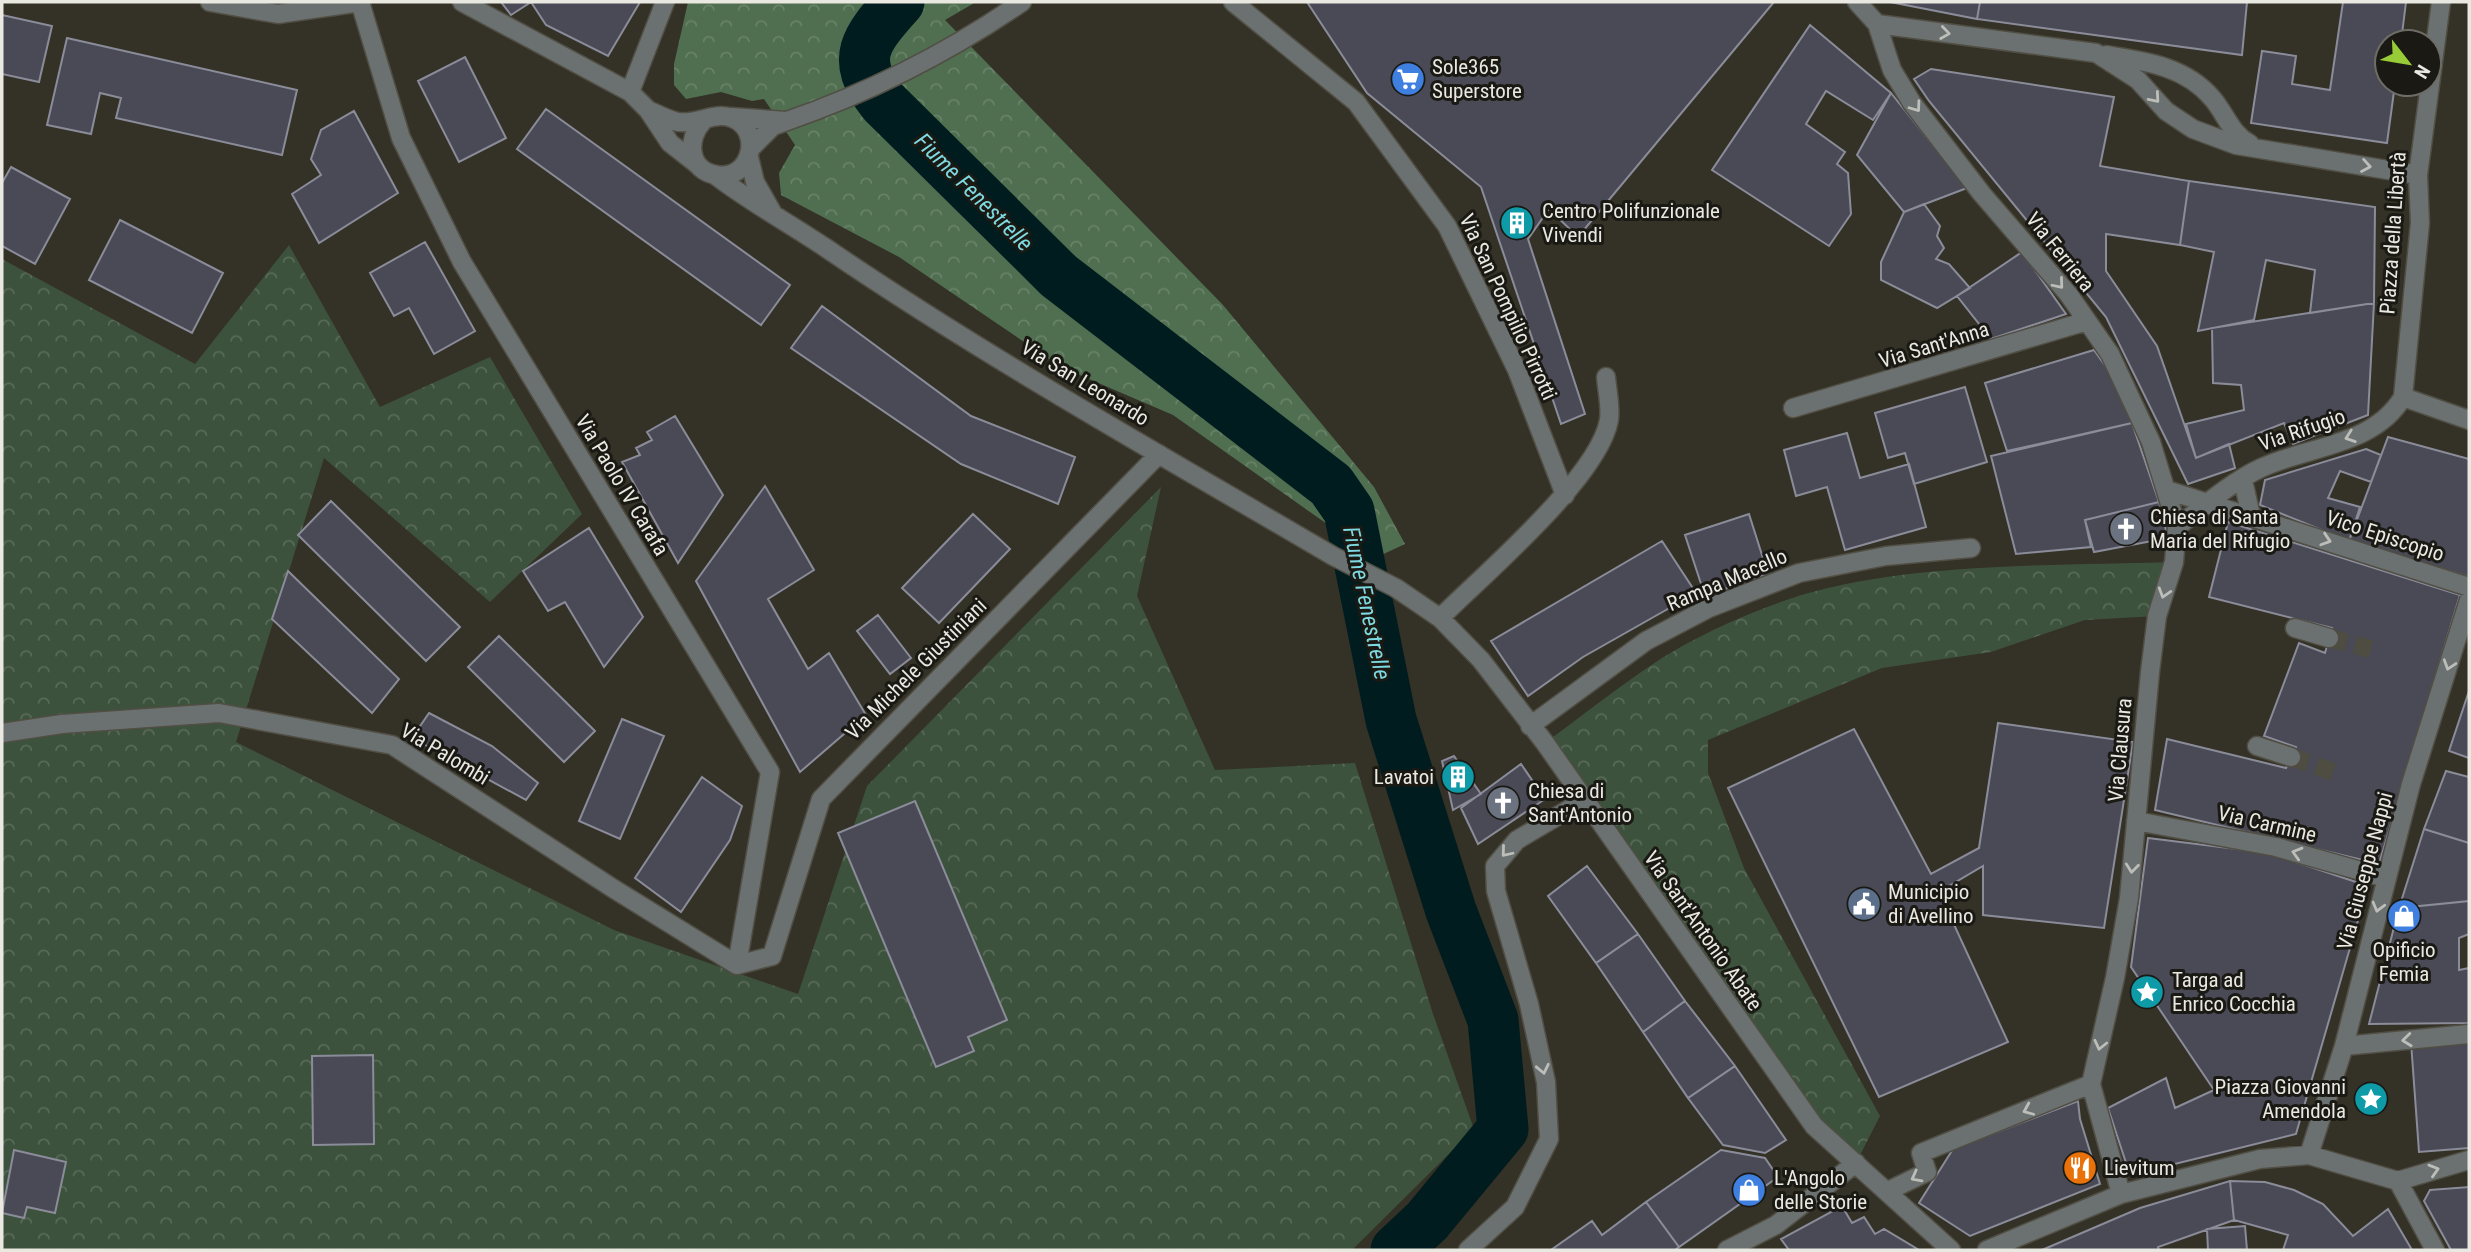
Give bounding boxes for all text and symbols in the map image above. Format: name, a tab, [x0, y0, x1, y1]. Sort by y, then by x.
one-way arrow	[1939, 26, 1950, 41]
north arrow	[2373, 28, 2443, 98]
place label: Sole365 Superstore	[1432, 55, 1522, 103]
supermarket icon: Sole365 Superstore	[1389, 60, 1427, 98]
text: N	[2409, 61, 2435, 82]
one-way arrow	[2147, 90, 2159, 103]
one-way arrow	[1908, 99, 1920, 112]
water label: Fiume Fenestrelle	[909, 128, 1038, 257]
street label: Piazza della Libertà	[2375, 151, 2411, 315]
one-way arrow	[2360, 158, 2372, 173]
place label: Centro Polifunzionale Vivendi	[1542, 199, 1720, 247]
building icon: Centro Polifunzionale Vivendi	[1498, 204, 1536, 242]
street label: Via Ferriera	[2021, 208, 2099, 296]
street label: Via San Pompilio Pirrotti	[1454, 210, 1562, 404]
one-way arrow	[2051, 276, 2063, 289]
street label: Via Sant'Anna	[1876, 317, 1992, 373]
street label: Via San Leonardo	[1017, 335, 1153, 431]
street label: Via Rifugio	[2256, 404, 2348, 456]
street label: Via Paolo IV Carafa	[570, 410, 674, 560]
one-way arrow	[2345, 429, 2357, 443]
place label: Chiesa di Santa Maria del Rifugio	[2150, 505, 2290, 553]
street label: Vico Episcopio	[2323, 506, 2447, 566]
church icon: Chiesa di Santa Maria del Rifugio	[2107, 510, 2145, 548]
water label: Fiume Fenestrelle	[1337, 524, 1396, 682]
one-way arrow	[2319, 532, 2331, 547]
street label: Rampa Macello	[1663, 544, 1791, 616]
one-way arrow	[2158, 587, 2173, 599]
street label: Via Michele Giustiniani	[841, 594, 991, 744]
one-way arrow	[2442, 659, 2457, 671]
street label: Via Clausura	[2104, 697, 2136, 803]
street label: Via Palombi	[396, 718, 494, 790]
building icon: Lavatoi	[1439, 758, 1477, 796]
place label: Lavatoi	[1374, 765, 1434, 789]
place label: Chiesa di Sant'Antonio	[1528, 779, 1632, 827]
church icon: Chiesa di Sant'Antonio	[1484, 784, 1522, 822]
street label: Via Giuseppe Nappi	[2332, 790, 2398, 952]
street label: Via Carmine	[2215, 801, 2319, 847]
one-way arrow	[1502, 844, 1514, 857]
one-way arrow	[2291, 846, 2303, 861]
street label: Via Sant'Antonio Abate	[1639, 847, 1767, 1015]
one-way arrow	[2125, 862, 2140, 873]
place label: Municipio di Avellino	[1888, 880, 1974, 928]
public building icon: Municipio di Avellino	[1845, 885, 1883, 923]
shop icon: Opificio Femia	[2385, 897, 2423, 935]
one-way arrow	[2372, 901, 2387, 913]
place label: Opificio Femia	[2372, 938, 2436, 986]
place label: Targa ad Enrico Cocchia	[2172, 968, 2296, 1016]
place icon: Targa ad Enrico Cocchia	[2128, 973, 2166, 1011]
one-way arrow	[2401, 1032, 2412, 1047]
one-way arrow	[2093, 1039, 2108, 1051]
one-way arrow	[1535, 1063, 1550, 1075]
place label: Piazza Giovanni Amendola	[2215, 1075, 2346, 1123]
place icon: Piazza Giovanni Amendola	[2352, 1080, 2390, 1118]
one-way arrow	[2022, 1102, 2035, 1116]
restaurant icon: Lievitum	[2061, 1149, 2099, 1187]
place label: Lievitum	[2104, 1156, 2175, 1180]
one-way arrow	[2427, 1164, 2439, 1179]
place label: L'Angolo delle Storie	[1774, 1166, 1867, 1214]
one-way arrow	[1911, 1169, 1924, 1182]
shop icon: L'Angolo delle Storie	[1730, 1171, 1768, 1209]

